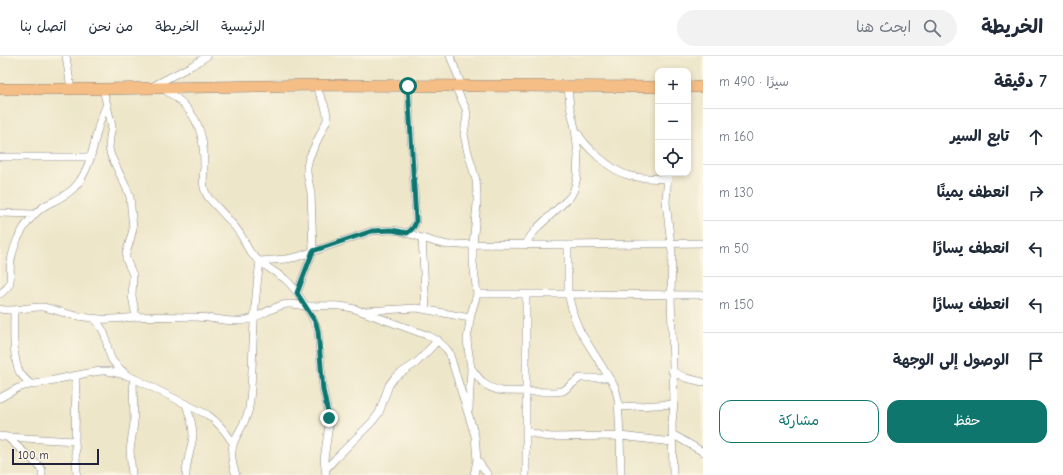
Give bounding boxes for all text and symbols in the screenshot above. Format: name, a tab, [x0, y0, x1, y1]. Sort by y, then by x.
search box	[677, 10, 957, 46]
text: الخريطة	[981, 16, 1043, 38]
icon: search	[921, 17, 943, 39]
text: اتصل بنا	[20, 18, 67, 35]
text: من نحن	[89, 18, 133, 35]
text: الخريطة	[155, 18, 199, 35]
text: الرئيسية	[221, 18, 265, 35]
text: ابحث هنا	[856, 18, 911, 36]
map controls	[655, 68, 691, 176]
button: +	[655, 68, 691, 104]
text: 7 دقيقة	[994, 72, 1047, 91]
text: سيرًا · 490 m	[719, 74, 789, 89]
route start	[399, 77, 417, 95]
button: −	[655, 104, 691, 140]
icon: ahead	[1025, 126, 1047, 148]
text: تابع السير	[950, 127, 1009, 145]
text: 160 m	[719, 129, 754, 144]
button: locate	[655, 140, 691, 176]
icon: right	[1025, 182, 1047, 204]
text: انعطف يمينًا	[937, 183, 1009, 201]
text: 130 m	[719, 185, 754, 200]
icon: left	[1025, 238, 1047, 260]
text: انعطف يسارًا	[933, 239, 1009, 257]
text: 50 m	[719, 241, 749, 256]
icon: left	[1025, 294, 1047, 316]
text: انعطف يسارًا	[933, 295, 1009, 313]
text: 150 m	[719, 297, 754, 312]
icon: arrive	[1025, 350, 1047, 372]
text: الوصول إلى الوجهة	[893, 351, 1009, 369]
button: مشاركة	[719, 400, 879, 443]
button: حفظ	[887, 400, 1047, 443]
route end	[320, 409, 338, 427]
scale bar	[12, 447, 99, 466]
text: 100 m	[18, 449, 49, 462]

